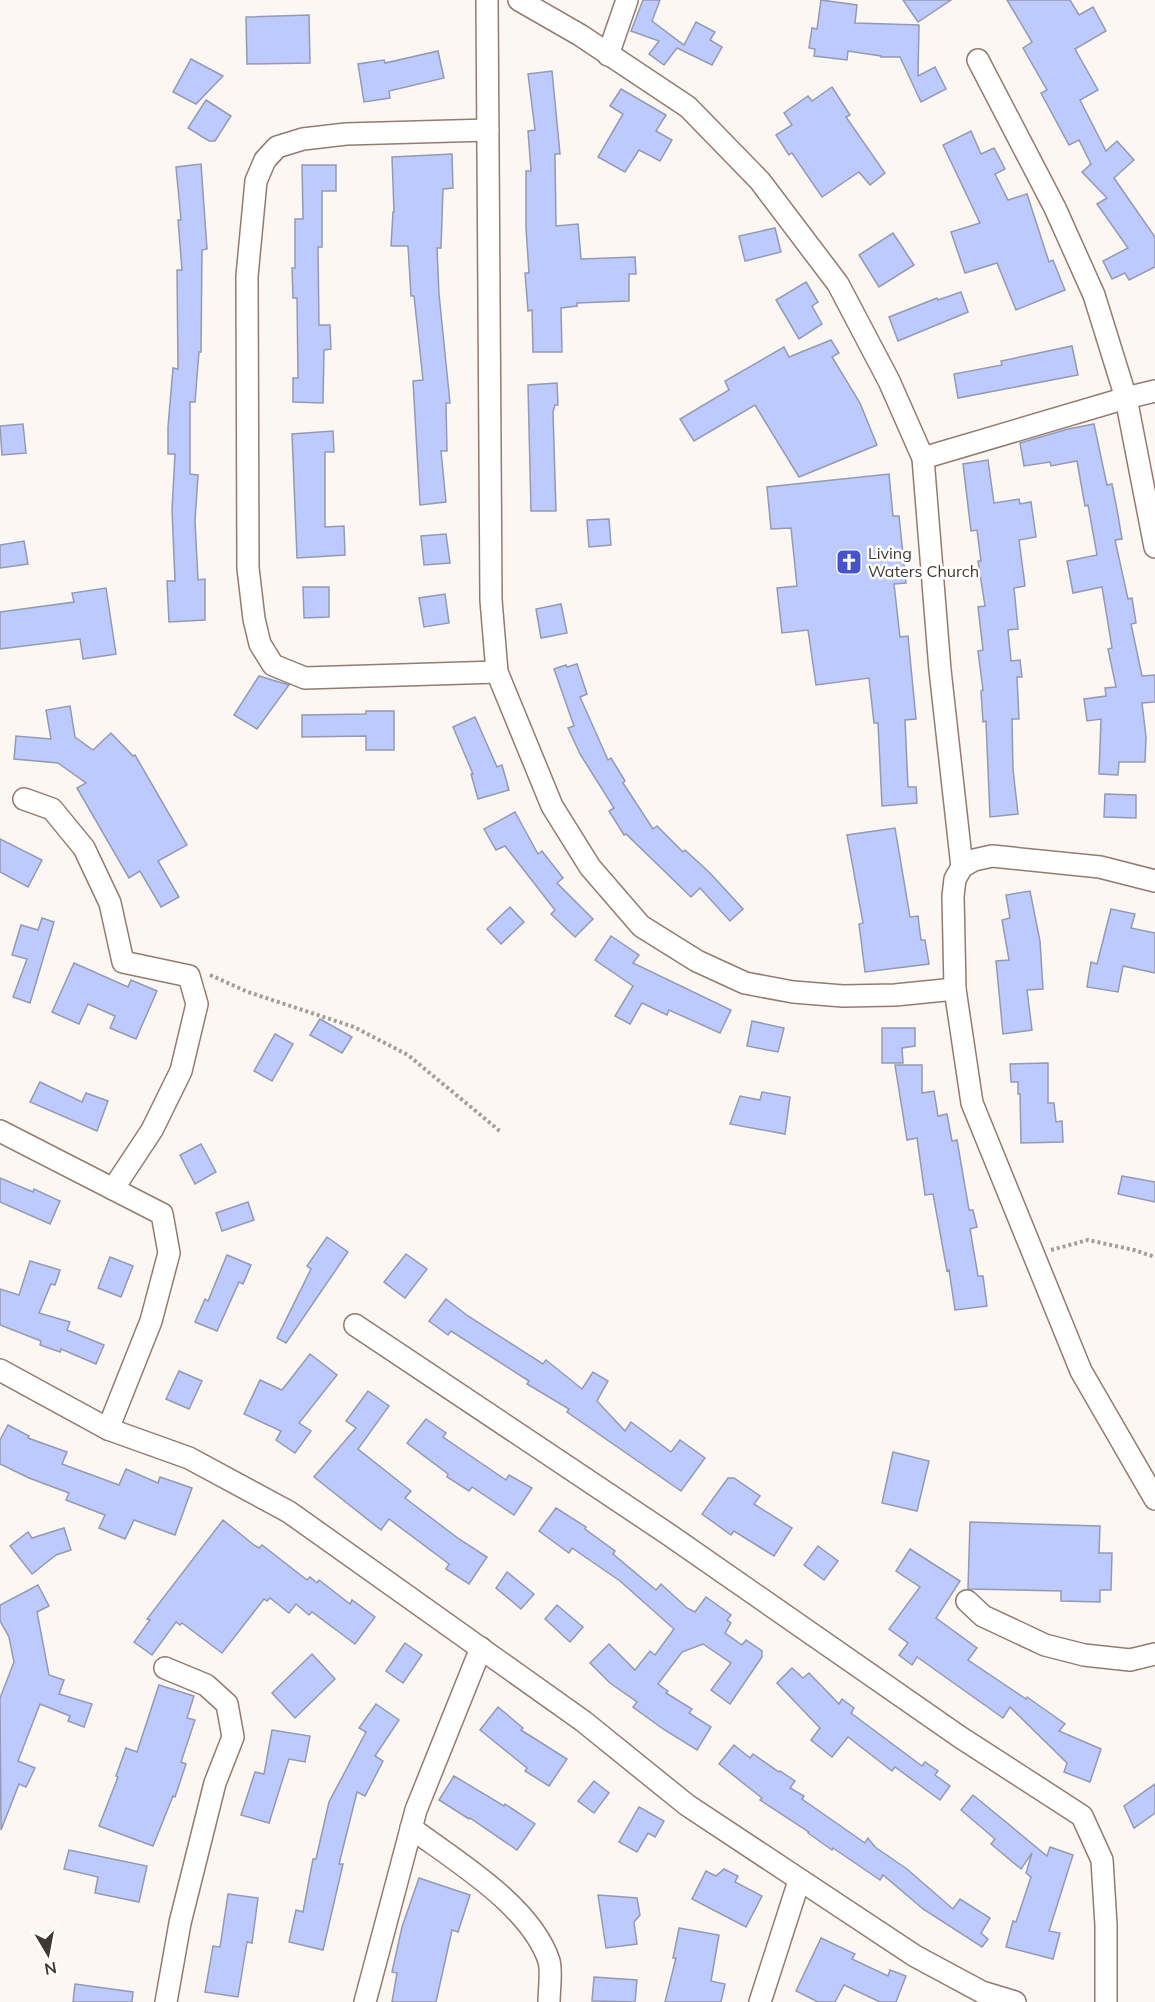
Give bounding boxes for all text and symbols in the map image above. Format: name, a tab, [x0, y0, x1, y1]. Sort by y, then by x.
place label: Living Waters Church	[868, 543, 979, 581]
church icon: Living Waters Church	[834, 547, 864, 577]
north arrow	[18, 1924, 78, 1984]
text: N	[43, 1958, 58, 1980]

